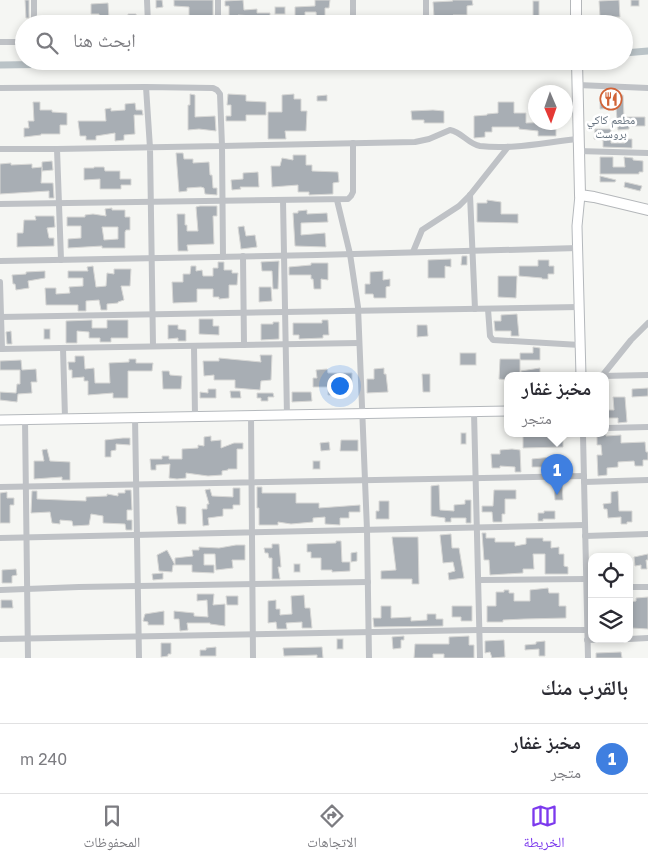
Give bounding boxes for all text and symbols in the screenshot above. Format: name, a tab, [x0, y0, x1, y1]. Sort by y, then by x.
search box	[15, 15, 633, 70]
text: ابحث هنا	[73, 28, 136, 51]
icon: search	[33, 29, 61, 57]
north arrow	[528, 85, 573, 130]
restaurant icon: مطعم كاكي بروست	[599, 87, 623, 111]
place label: مطعم كاكي بروست	[587, 112, 635, 141]
popup	[504, 372, 609, 437]
your location	[327, 373, 353, 399]
text: مخبز غفار	[522, 376, 591, 399]
text: متجر	[522, 408, 552, 428]
pin: 1	[541, 454, 573, 495]
map controls	[588, 553, 633, 643]
button: locate	[588, 553, 633, 598]
button: layers	[588, 598, 633, 643]
text: بالقرب منك	[541, 674, 628, 700]
text: مخبز غفار	[511, 730, 581, 753]
text: 240 m	[20, 749, 67, 769]
text: 1	[608, 749, 616, 769]
text: متجر	[551, 762, 581, 782]
tab: المحفوظات	[83, 802, 140, 856]
tab: الاتجاهات	[307, 802, 357, 856]
tab: الخريطة	[523, 802, 565, 856]

